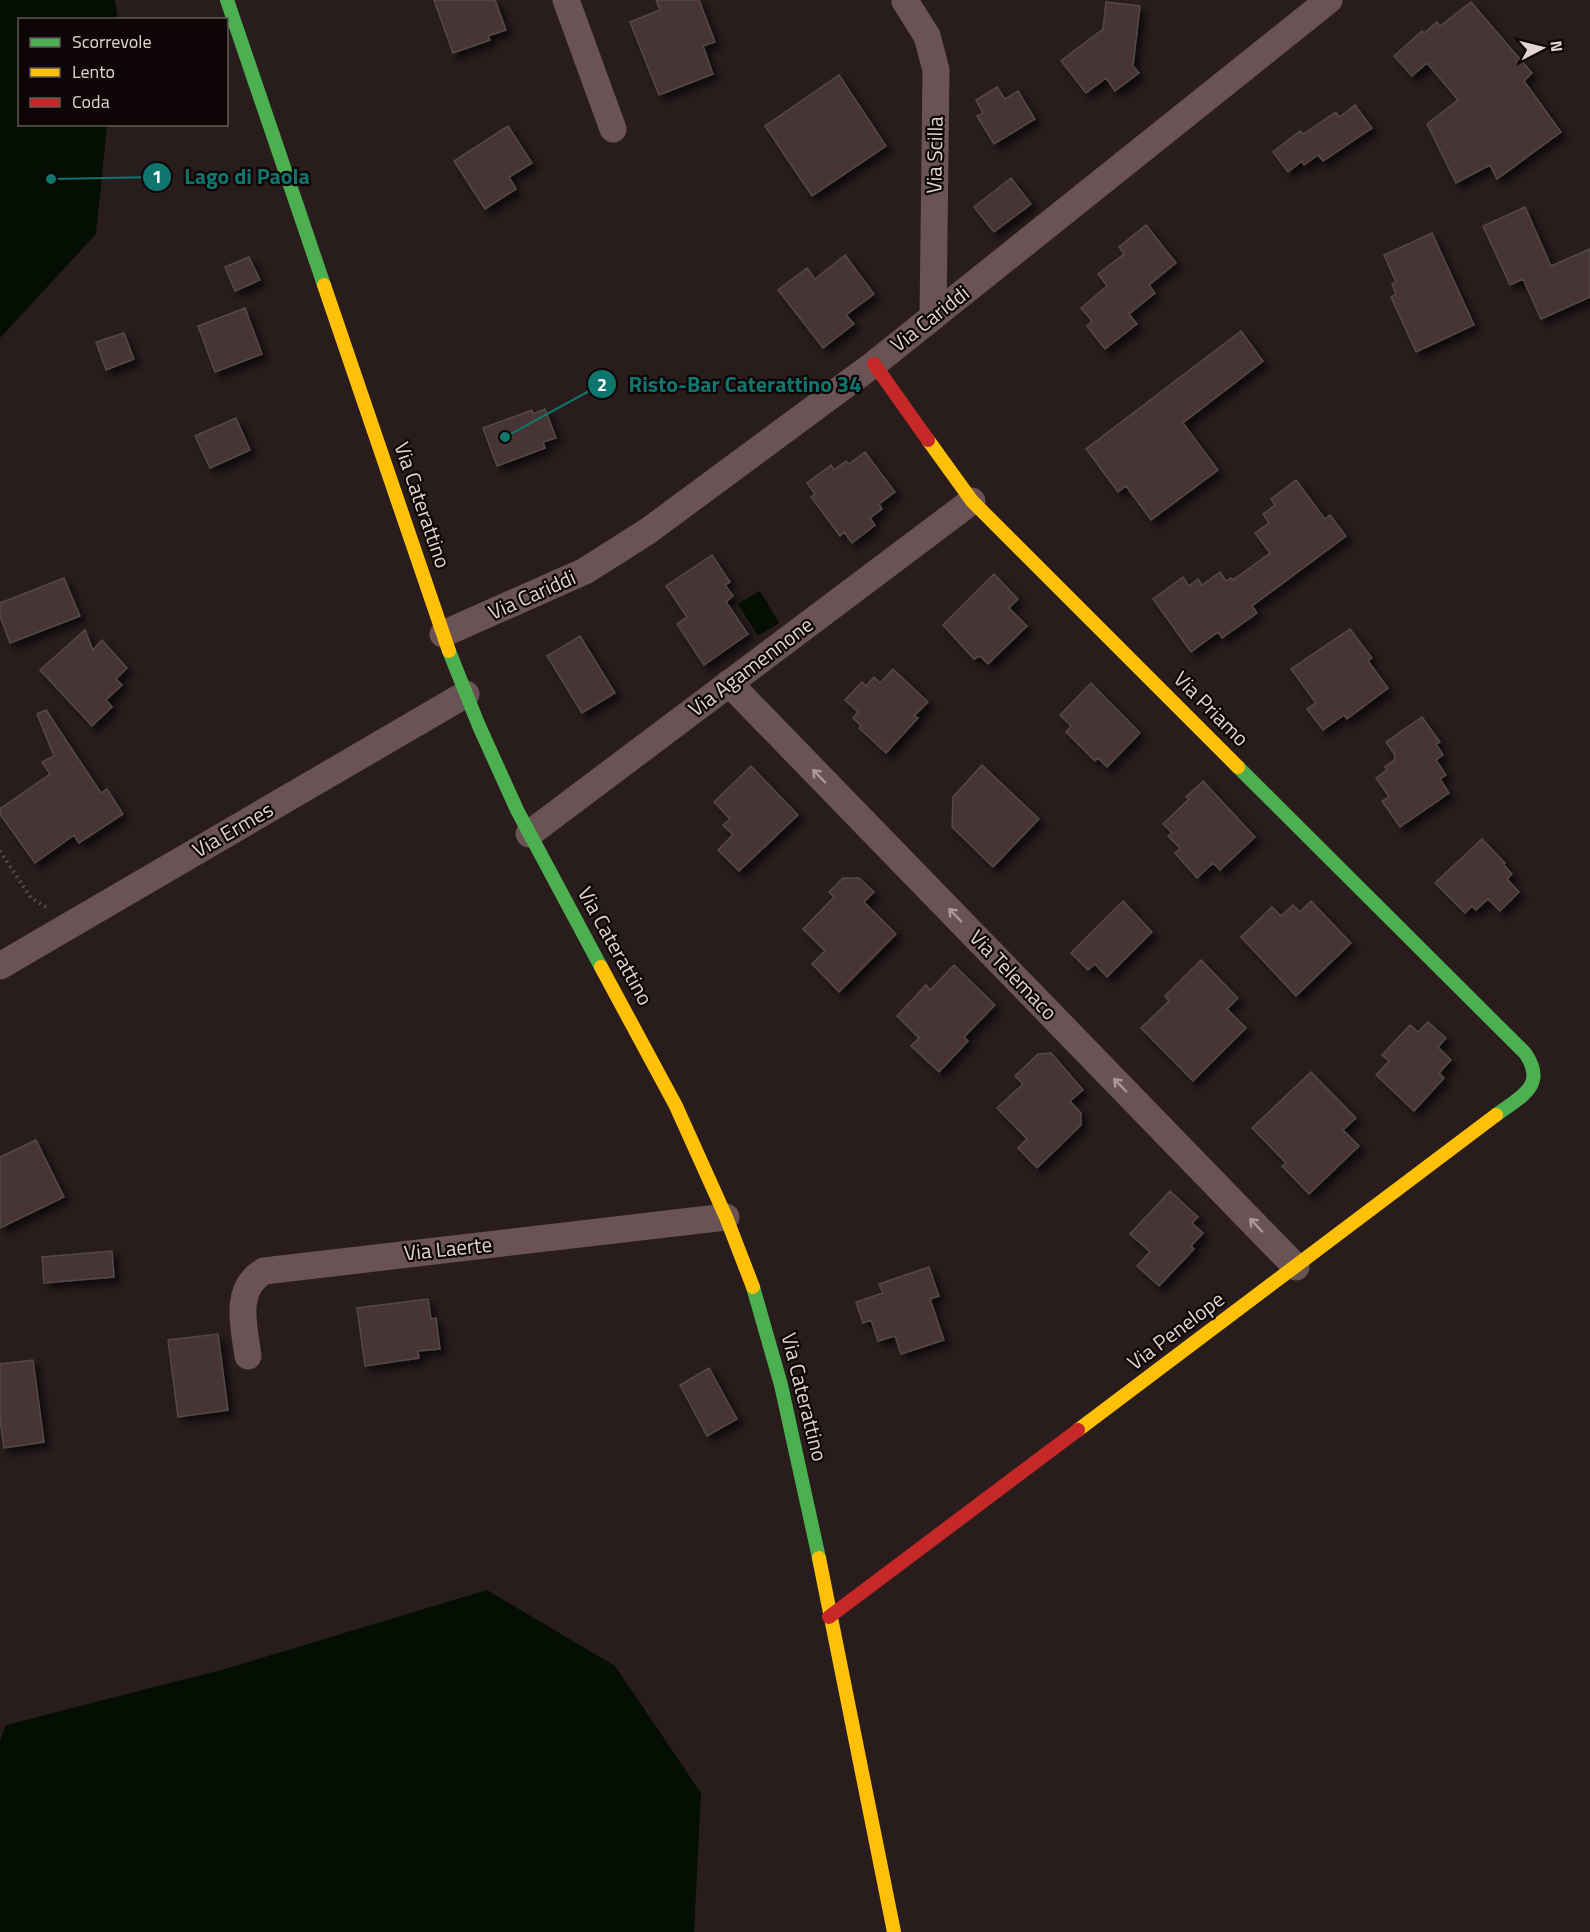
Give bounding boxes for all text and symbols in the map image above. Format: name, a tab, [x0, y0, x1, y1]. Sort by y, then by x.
legend	[18, 18, 228, 126]
north arrow	[1512, 18, 1572, 78]
text: Scorrevole	[72, 28, 151, 55]
text: N	[1544, 39, 1569, 53]
text: Lento	[72, 58, 115, 85]
text: Coda	[72, 88, 110, 115]
street label: Via Scilla	[917, 116, 951, 194]
callout: Lago di Paola	[142, 157, 322, 197]
text: Lago di Paola	[184, 159, 310, 193]
text: 1	[152, 163, 162, 190]
street label: Via Cariddi	[883, 277, 976, 359]
callout: Risto-Bar Caterattino 34	[587, 364, 874, 404]
text: Risto-Bar Caterattino 34	[629, 367, 861, 401]
text: 2	[597, 371, 607, 398]
street label: Via Caterattino	[386, 437, 459, 572]
street label: Via Cariddi	[483, 561, 580, 628]
street label: Via Agamennone	[681, 608, 820, 724]
street label: Via Priamo	[1167, 663, 1257, 753]
one-way arrow	[811, 768, 826, 783]
street label: Via Ermes	[186, 793, 279, 865]
street label: Via Caterattino	[570, 880, 662, 1011]
one-way arrow	[947, 908, 962, 923]
street label: Via Telemaco	[962, 922, 1065, 1027]
one-way arrow	[1112, 1078, 1127, 1093]
one-way arrow	[1248, 1218, 1263, 1233]
street label: Via Laerte	[402, 1227, 494, 1269]
street label: Via Penelope	[1120, 1283, 1231, 1377]
street label: Via Caterattino	[774, 1329, 836, 1464]

